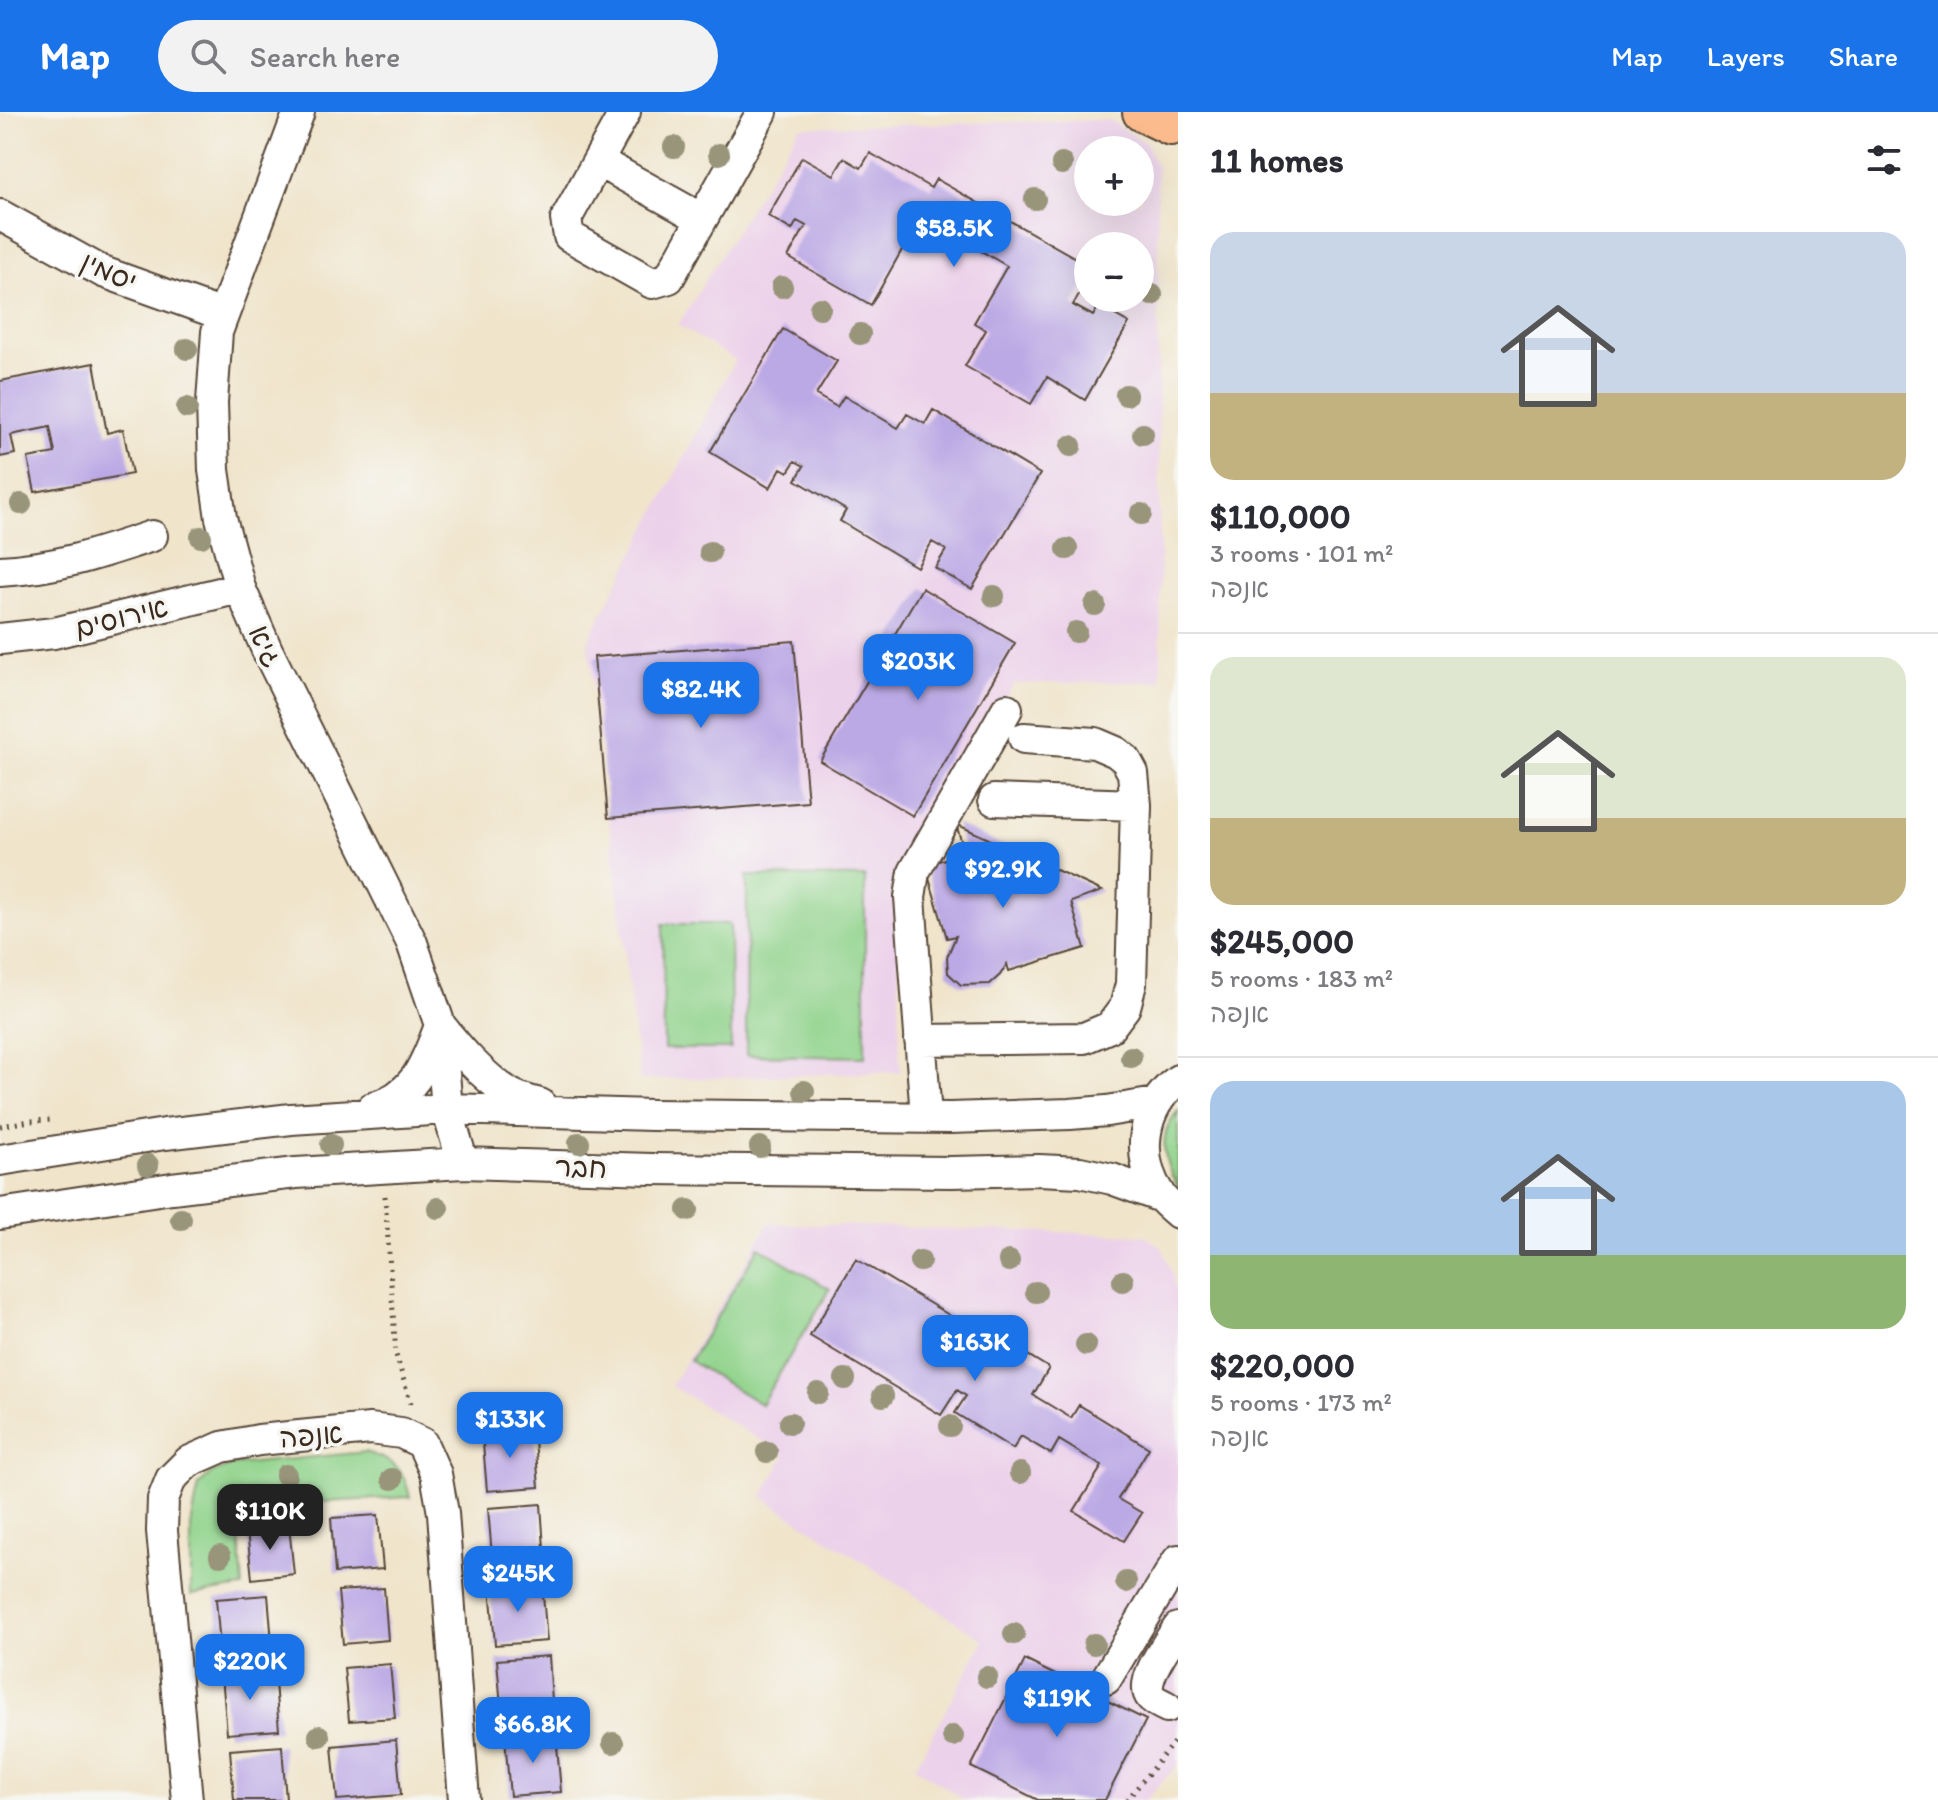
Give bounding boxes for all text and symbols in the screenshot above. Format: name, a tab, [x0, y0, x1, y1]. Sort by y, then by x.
search box	[158, 20, 718, 92]
text: Map	[40, 33, 110, 79]
icon: search	[186, 34, 230, 78]
text: Search here	[250, 38, 400, 75]
text: Map	[1611, 39, 1663, 73]
text: Layers	[1707, 39, 1785, 73]
text: Share	[1829, 39, 1898, 73]
map controls	[1074, 136, 1154, 312]
button: +	[1074, 136, 1154, 216]
icon: filters	[1862, 138, 1906, 182]
text: 11 homes	[1210, 140, 1344, 181]
pin: $58.5K	[889, 201, 1019, 269]
text: $58.5K	[915, 211, 993, 243]
button: −	[1074, 232, 1154, 312]
street label: יסמין	[75, 244, 142, 299]
icon: home	[1486, 284, 1630, 428]
text: $110,000	[1210, 496, 1351, 537]
text: 3 rooms · 101 m²	[1210, 537, 1393, 569]
text: אנפה	[1210, 572, 1269, 604]
street label: אירוסים	[71, 589, 171, 645]
street label: גיא	[242, 620, 290, 672]
pin: $203K	[862, 634, 974, 702]
text: $203K	[881, 644, 955, 676]
pin: $82.4K	[636, 662, 766, 730]
text: $82.4K	[661, 672, 741, 704]
icon: home	[1486, 709, 1630, 853]
pin: $92.9K	[938, 842, 1068, 910]
text: $92.9K	[964, 852, 1042, 884]
text: $245,000	[1210, 921, 1354, 962]
text: 5 rooms · 183 m²	[1210, 962, 1393, 994]
text: אנפה	[1210, 997, 1269, 1029]
icon: home	[1486, 1133, 1630, 1277]
street label: חבר	[555, 1149, 607, 1185]
pin: $163K	[919, 1315, 1031, 1383]
text: $163K	[940, 1325, 1010, 1357]
text: $220,000	[1210, 1345, 1355, 1386]
text: 5 rooms · 173 m²	[1210, 1386, 1392, 1418]
pin: $133K	[454, 1392, 566, 1460]
text: $133K	[475, 1402, 545, 1434]
street label: אנפה	[278, 1415, 344, 1455]
text: אנפה	[1210, 1421, 1269, 1453]
pin: $110K	[214, 1484, 326, 1552]
text: $110K	[235, 1494, 305, 1526]
pin: $245K	[462, 1546, 574, 1614]
text: $245K	[482, 1556, 554, 1588]
pin: $220K	[194, 1634, 306, 1702]
text: $220K	[213, 1644, 287, 1676]
pin: $119K	[1001, 1671, 1113, 1739]
text: $119K	[1023, 1681, 1091, 1713]
pin: $66.8K	[468, 1697, 598, 1765]
text: $66.8K	[494, 1707, 572, 1739]

